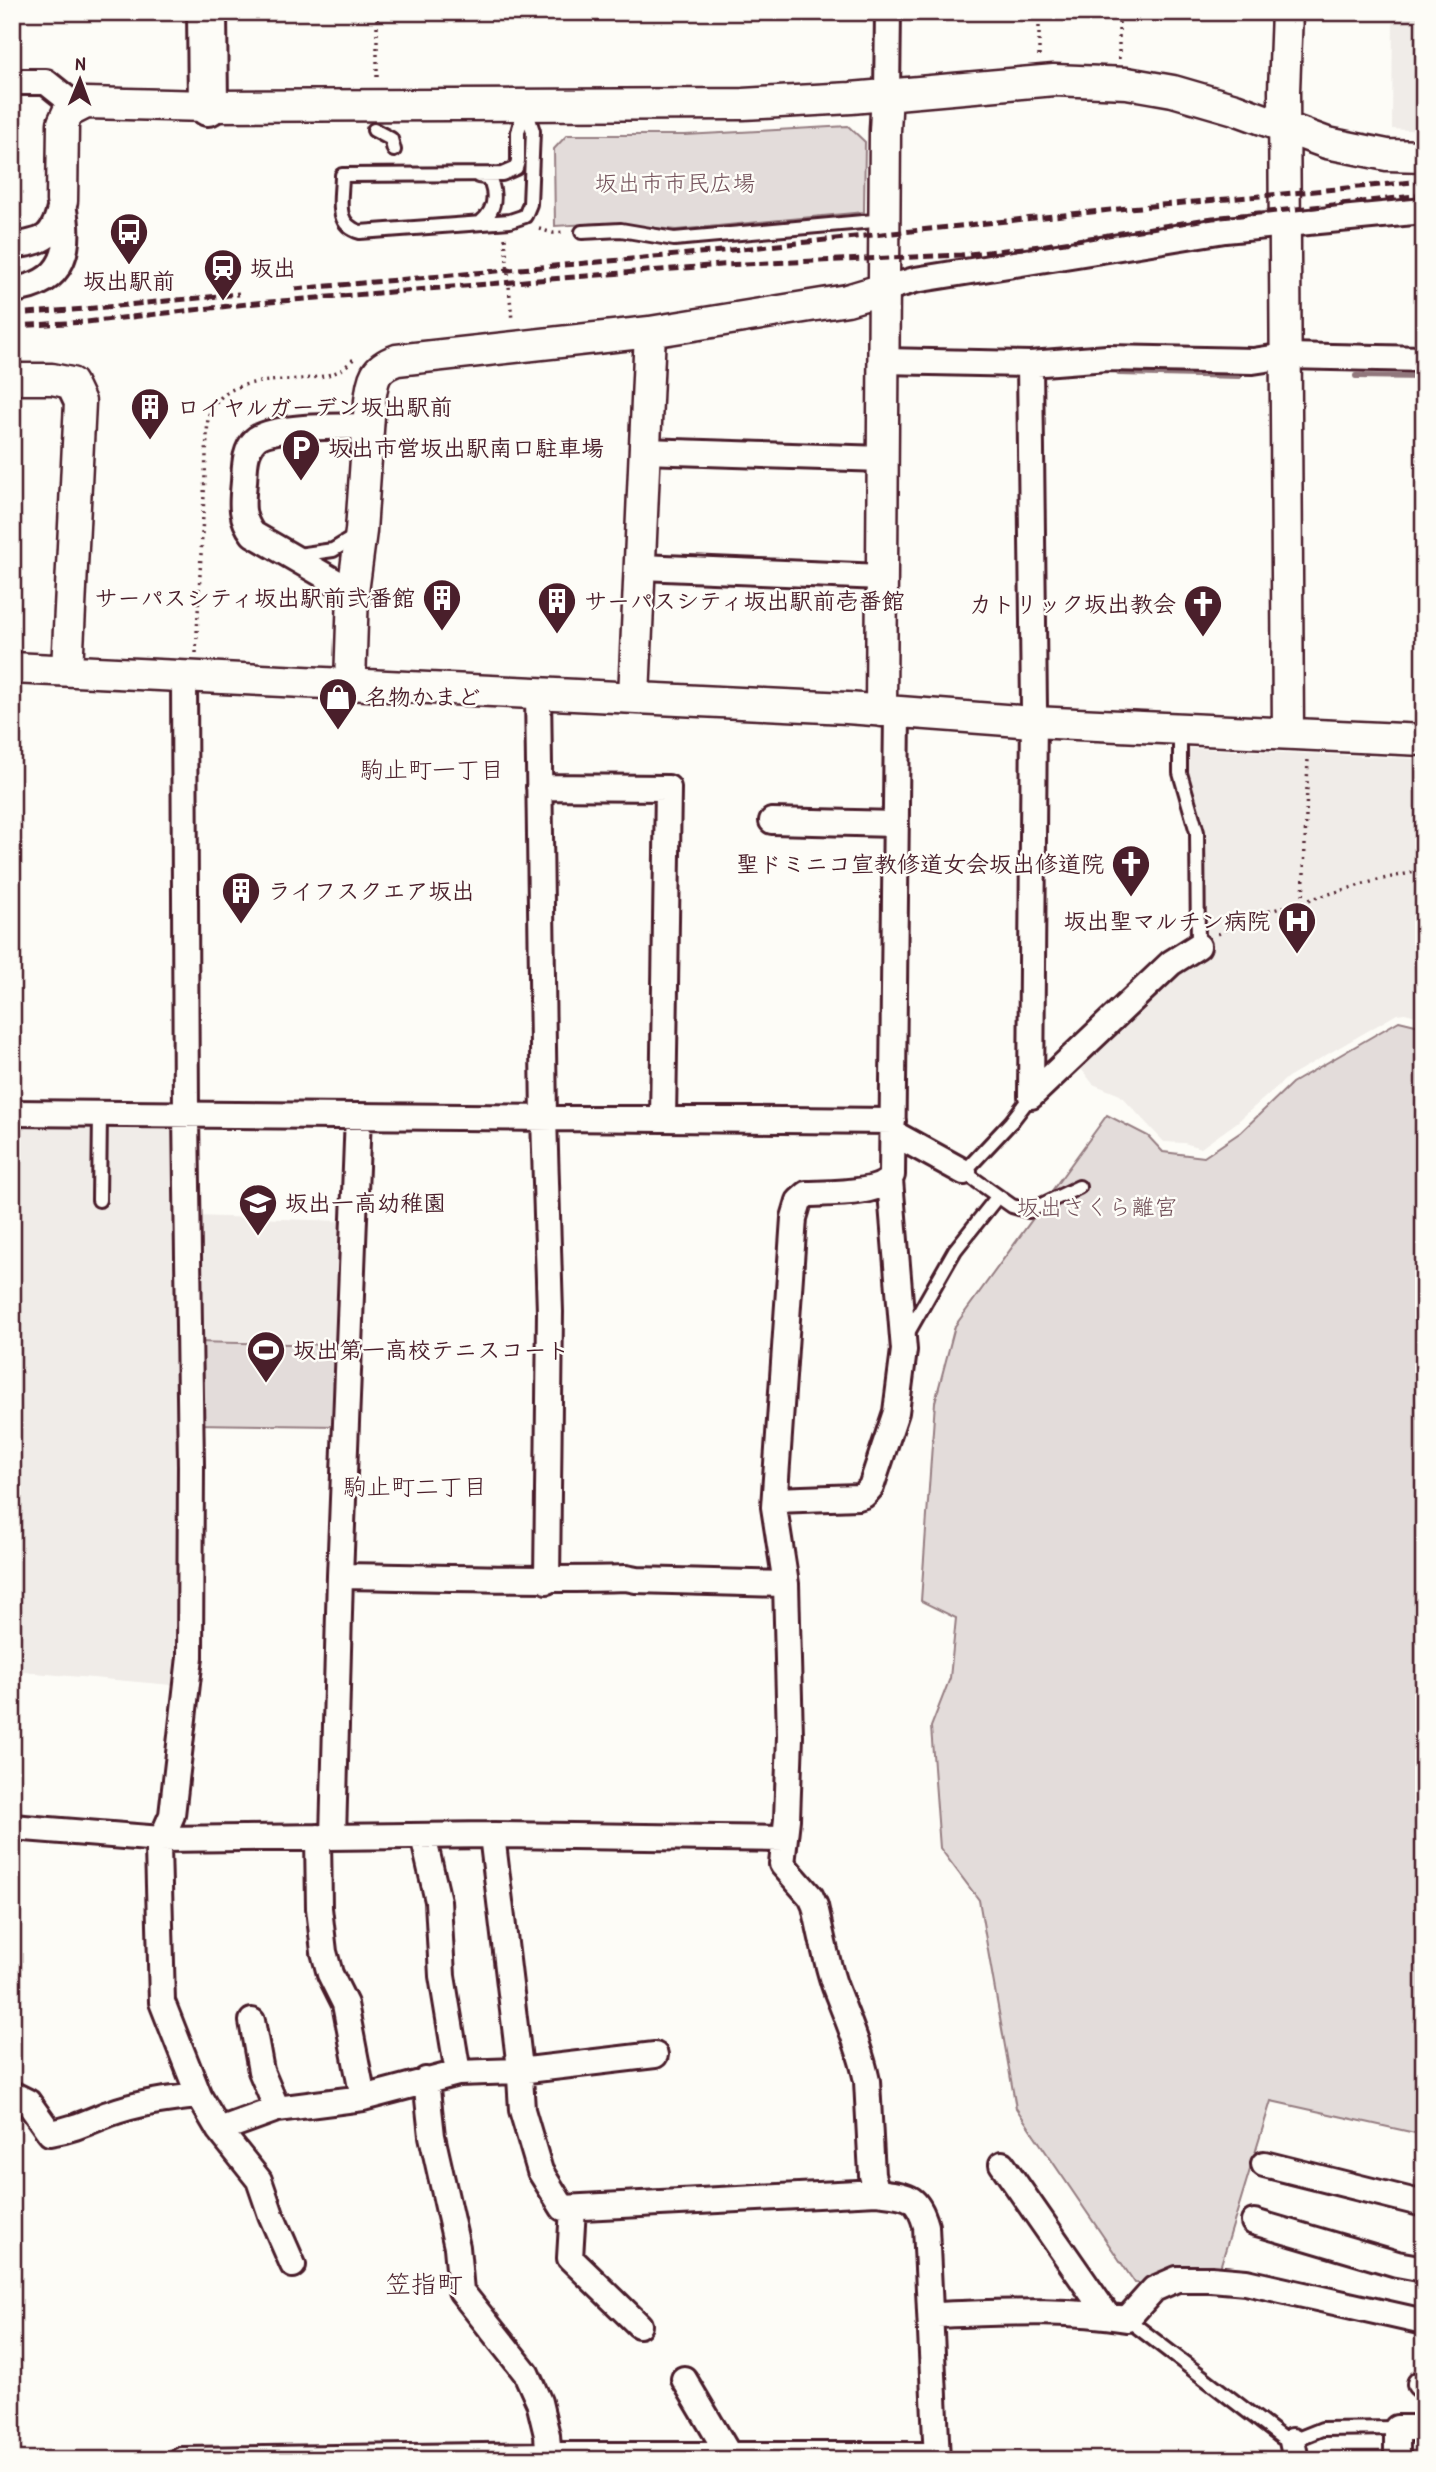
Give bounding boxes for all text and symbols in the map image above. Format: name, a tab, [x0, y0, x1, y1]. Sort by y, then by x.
north arrow	[46, 46, 116, 116]
text: N	[75, 50, 86, 76]
park label: 坂出市市民広場	[595, 167, 756, 198]
bus stop icon: 坂出駅前	[108, 211, 150, 266]
station icon: 坂出	[202, 247, 244, 302]
place label: 坂出	[250, 252, 296, 283]
place label: 坂出駅前	[83, 265, 175, 296]
building icon: ロイヤルガーデン坂出駅前	[129, 386, 171, 441]
place label: ロイヤルガーデン坂出駅前	[177, 391, 453, 422]
parking icon: 坂出市営坂出駅南口駐車場	[280, 427, 322, 482]
place label: 坂出市営坂出駅南口駐車場	[328, 432, 604, 463]
building icon: サーパスシティ坂出駅前弐番館	[421, 577, 463, 632]
building icon: サーパスシティ坂出駅前壱番館	[536, 580, 578, 635]
place label: サーパスシティ坂出駅前弐番館	[94, 582, 415, 613]
church icon: カトリック坂出教会	[1182, 583, 1224, 638]
place label: サーパスシティ坂出駅前壱番館	[584, 585, 905, 616]
place label: カトリック坂出教会	[969, 588, 1176, 619]
shop icon: 名物かまど	[317, 676, 359, 731]
place label: 名物かまど	[365, 681, 480, 712]
district label: 駒止町一丁目	[360, 753, 504, 785]
church icon: 聖ドミニコ宣教修道女会坂出修道院	[1110, 843, 1152, 898]
place label: 聖ドミニコ宣教修道女会坂出修道院	[736, 848, 1104, 879]
building icon: ライフスクエア坂出	[220, 870, 262, 925]
place label: ライフスクエア坂出	[268, 875, 475, 906]
hospital icon: 坂出聖マルチン病院	[1276, 900, 1318, 955]
place label: 坂出聖マルチン病院	[1063, 905, 1270, 936]
school or university icon: 坂出一高幼稚園	[237, 1182, 279, 1237]
place label: 坂出一高幼稚園	[285, 1187, 446, 1218]
park label: 坂出さくら離宮	[1017, 1191, 1178, 1222]
sports icon: 坂出第一高校テニスコート	[245, 1329, 287, 1384]
place label: 坂出第一高校テニスコート	[293, 1334, 569, 1365]
district label: 駒止町二丁目	[343, 1470, 487, 1502]
district label: 笠指町	[385, 2266, 463, 2301]

